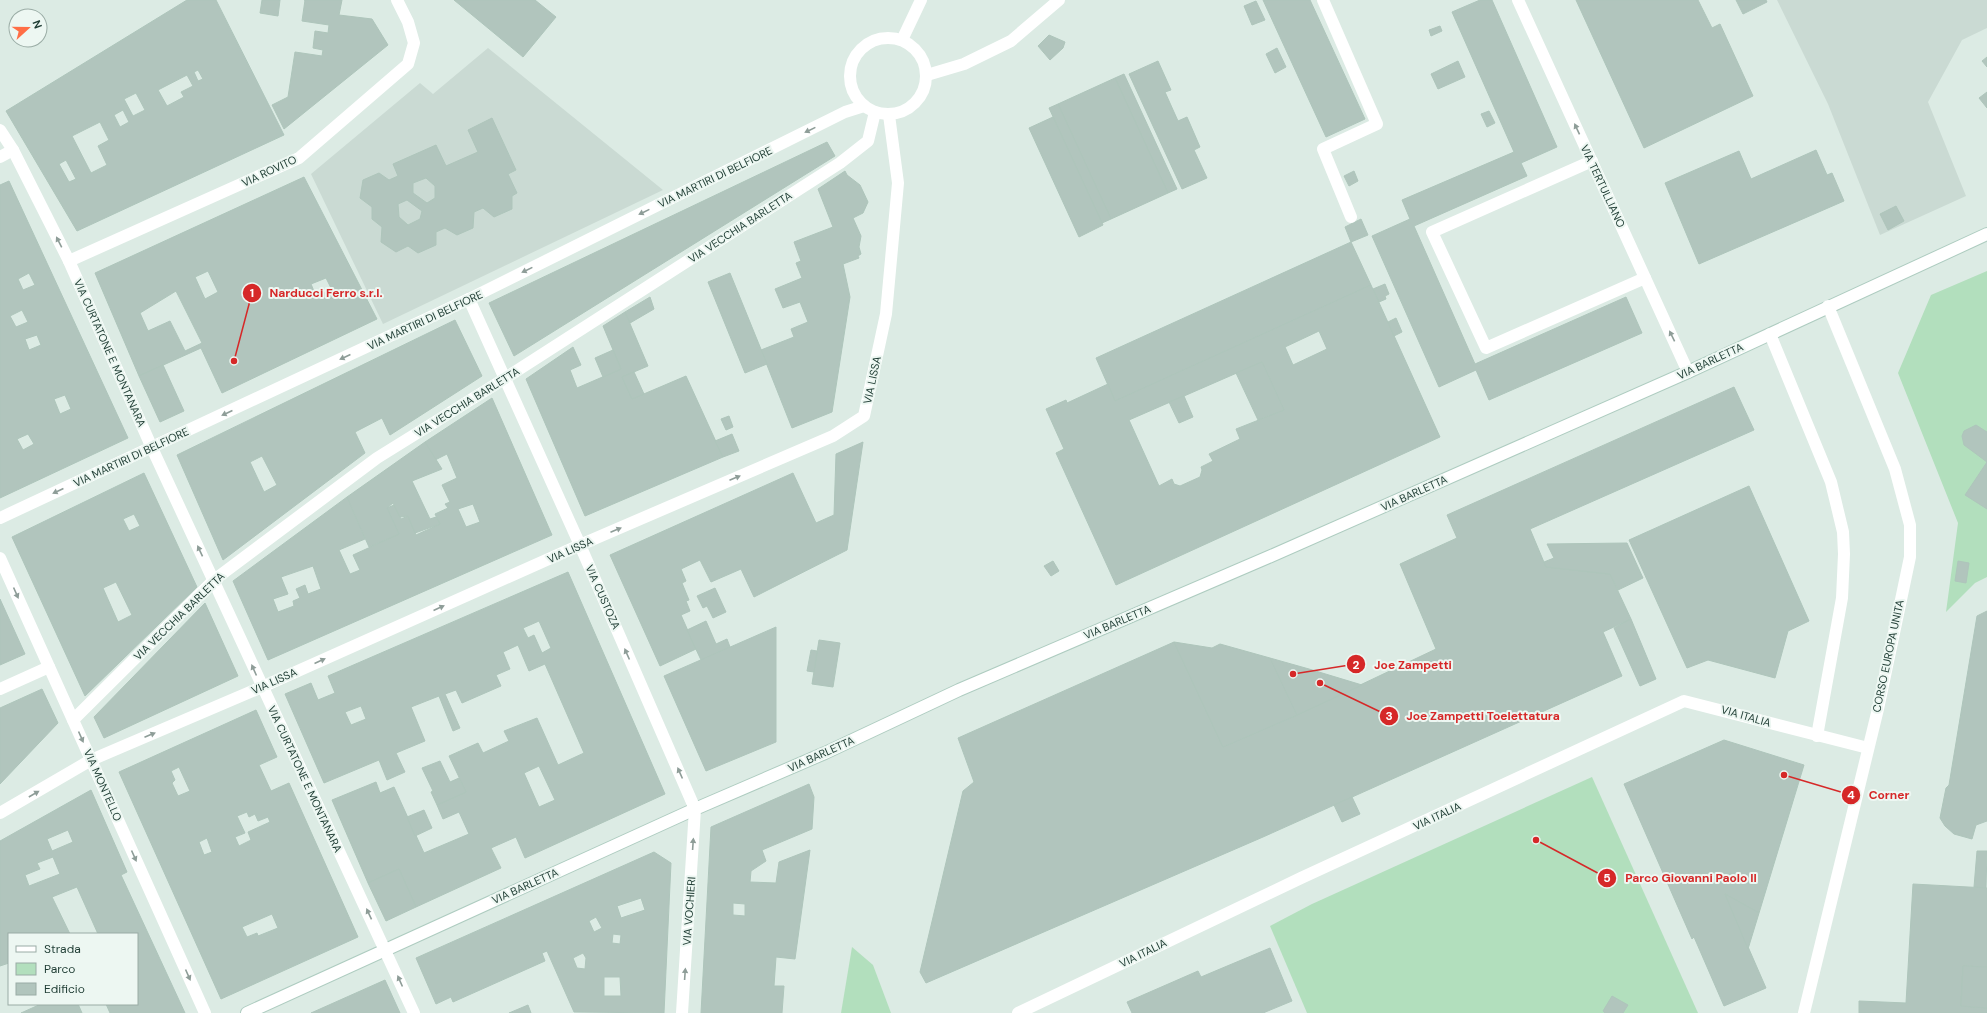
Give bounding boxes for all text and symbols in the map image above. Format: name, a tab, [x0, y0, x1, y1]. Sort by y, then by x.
north arrow	[8, 8, 48, 48]
text: N	[29, 18, 45, 31]
one-way arrow	[1574, 123, 1580, 134]
one-way arrow	[804, 126, 816, 133]
street label: VIA TERTULLIANO	[1578, 142, 1628, 230]
street label: VIA MARTIRI DI BELFIORE	[656, 143, 774, 211]
street label: VIA ROVITO	[239, 152, 299, 190]
street label: VIA VECCHIA BARLETTA	[685, 188, 795, 266]
one-way arrow	[638, 209, 649, 215]
one-way arrow	[56, 236, 63, 248]
one-way arrow	[521, 267, 533, 273]
street label: VIA CURTATONE E MONTANARA	[71, 277, 149, 429]
callout: Narducci Ferro s.r.l.	[242, 281, 391, 305]
text: 1	[250, 285, 254, 301]
text: Narducci Ferro s.r.l.	[269, 285, 383, 301]
street label: VIA MARTIRI DI BELFIORE	[365, 287, 485, 353]
one-way arrow	[1668, 331, 1675, 342]
street label: VIA BARLETTA	[1675, 340, 1745, 382]
one-way arrow	[339, 354, 350, 360]
street label: VIA LISSA	[860, 355, 884, 405]
street label: VIA VECCHIA BARLETTA	[412, 364, 522, 440]
one-way arrow	[221, 410, 233, 416]
street label: VIA MARTIRI DI BELFIORE	[71, 424, 191, 490]
street label: VIA BARLETTA	[1379, 472, 1449, 514]
one-way arrow	[729, 475, 741, 482]
one-way arrow	[53, 488, 64, 494]
one-way arrow	[610, 526, 622, 532]
street label: VIA LISSA	[545, 534, 595, 566]
one-way arrow	[197, 546, 203, 557]
street label: VIA CUSTOZA	[583, 563, 623, 631]
street label: VIA VECCHIA BARLETTA	[131, 569, 227, 663]
one-way arrow	[13, 588, 19, 599]
street label: CORSO EUROPA UNITA	[1869, 598, 1907, 714]
street label: VIA BARLETTA	[1081, 602, 1153, 642]
one-way arrow	[433, 605, 444, 611]
one-way arrow	[624, 648, 631, 660]
callout: Joe Zampetti	[1346, 652, 1460, 676]
text: 2	[1353, 657, 1360, 673]
text: Joe Zampetti	[1374, 657, 1452, 673]
one-way arrow	[315, 658, 326, 664]
one-way arrow	[251, 664, 257, 675]
street label: VIA LISSA	[249, 665, 299, 697]
street label: VIA ITALIA	[1720, 702, 1772, 730]
street label: VIA CURTATONE E MONTANARA	[265, 703, 345, 855]
callout: Joe Zampetti Toelettatura	[1379, 704, 1568, 728]
text: 3	[1385, 708, 1393, 724]
text: Joe Zampetti Toelettatura	[1406, 708, 1560, 724]
one-way arrow	[78, 732, 84, 743]
one-way arrow	[144, 732, 155, 738]
street label: VIA BARLETTA	[786, 733, 856, 775]
street label: VIA MONTELLO	[81, 747, 125, 823]
one-way arrow	[676, 767, 683, 779]
callout: Corner	[1841, 783, 1917, 807]
text: 4	[1847, 787, 1855, 803]
text: Corner	[1869, 787, 1909, 803]
one-way arrow	[28, 790, 40, 797]
street label: VIA ITALIA	[1411, 799, 1463, 833]
one-way arrow	[690, 838, 697, 850]
one-way arrow	[131, 850, 137, 862]
street label: VIA BARLETTA	[490, 865, 560, 907]
callout: Parco Giovanni Paolo II	[1597, 866, 1765, 890]
text: 5	[1603, 870, 1611, 886]
text: Parco Giovanni Paolo II	[1625, 870, 1757, 886]
street label: VIA VOCHIERI	[680, 876, 698, 946]
one-way arrow	[366, 909, 372, 920]
legend	[8, 933, 138, 1005]
street label: VIA ITALIA	[1117, 936, 1169, 970]
text: Strada	[44, 941, 81, 957]
text: Parco	[44, 961, 75, 977]
one-way arrow	[681, 968, 688, 980]
one-way arrow	[185, 969, 191, 980]
one-way arrow	[396, 975, 402, 987]
text: Edificio	[44, 981, 85, 997]

